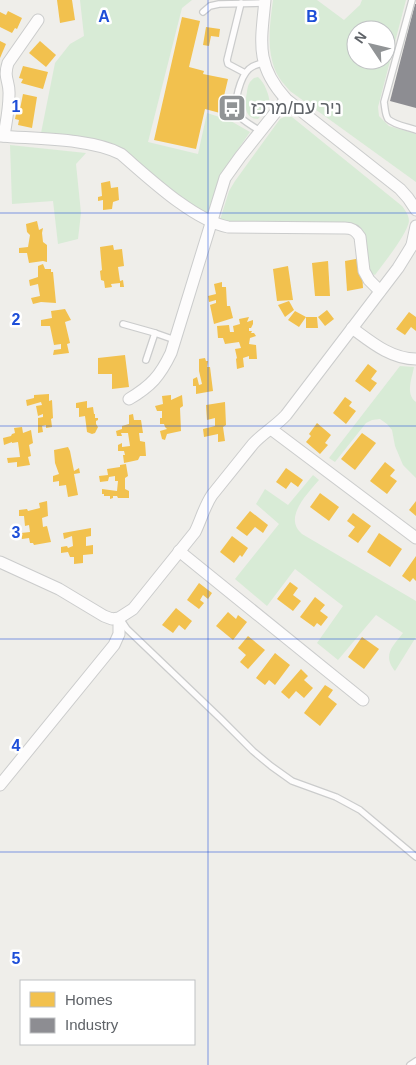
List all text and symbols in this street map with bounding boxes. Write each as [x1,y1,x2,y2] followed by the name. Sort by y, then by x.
[98,8,110,25] text: A
[306,8,318,25] text: B
[346,20,396,70] north arrow
[351,29,370,46] text: N
[217,93,247,123] bus stop icon: ניר עם/מרכז
[12,98,21,115] text: 1
[251,98,342,118] place label: ניר עם/מרכז
[12,311,21,328] text: 2
[12,524,21,541] text: 3
[12,737,21,754] text: 4
[12,950,21,967] text: 5
[20,980,195,1045] legend
[65,991,113,1008] text: Homes
[65,1016,119,1033] text: Industry

